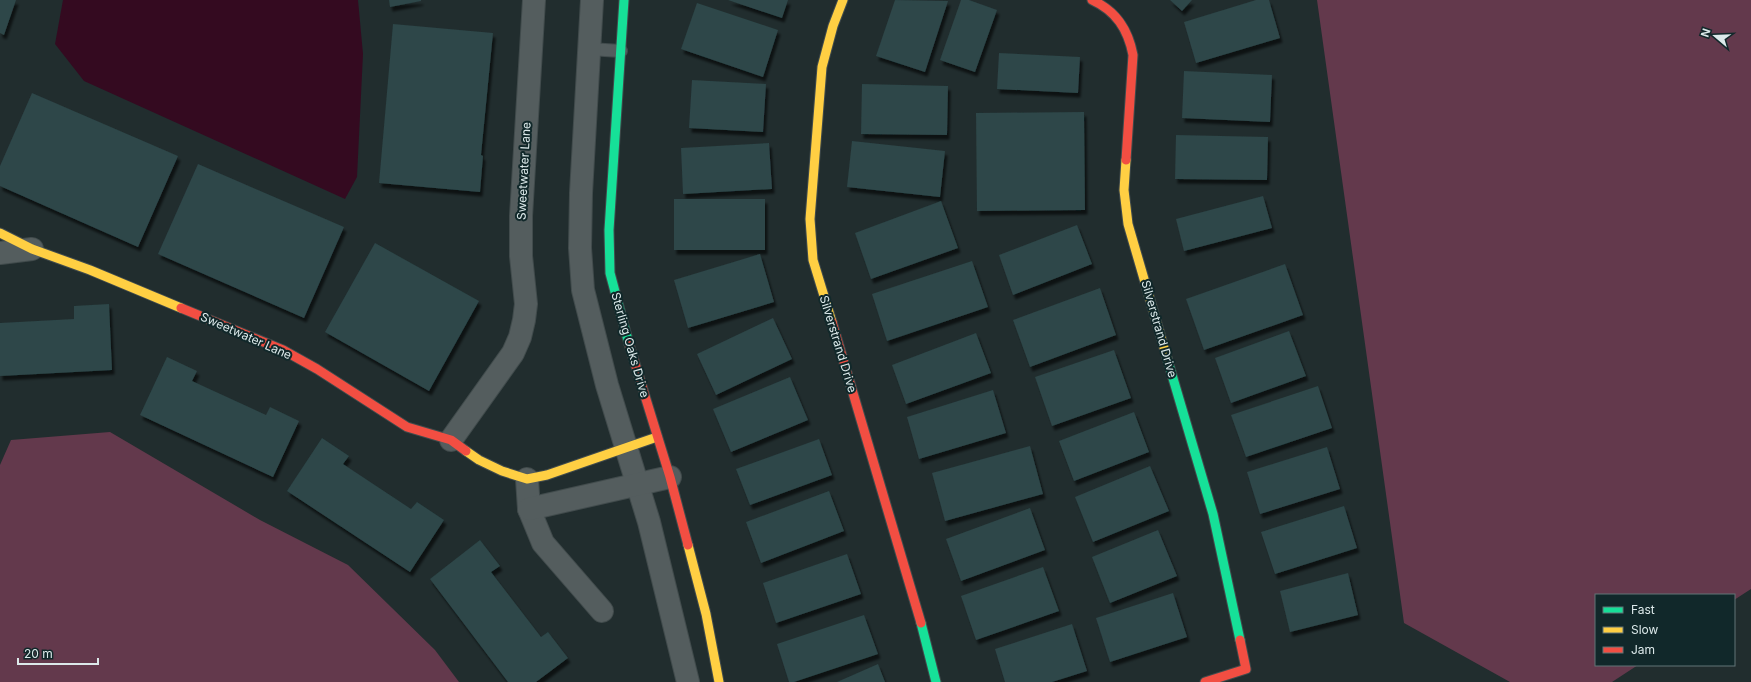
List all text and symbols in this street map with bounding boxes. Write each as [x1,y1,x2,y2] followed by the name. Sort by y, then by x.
[1695,16,1735,56] north arrow
[1698,26,1714,39] text: N
[513,122,534,220] street label: Sweetwater Lane
[1138,278,1181,379] street label: Silverstrand Drive
[608,290,653,399] street label: Sterling Oaks Drive
[817,294,860,394] street label: Silverstrand Drive
[198,309,294,362] street label: Sweetwater Lane
[1595,594,1735,666] legend
[1631,602,1655,617] text: Fast
[1631,622,1659,637] text: Slow
[18,640,98,666] scale bar
[1631,642,1655,657] text: Jam
[24,646,53,661] text: 20 m

